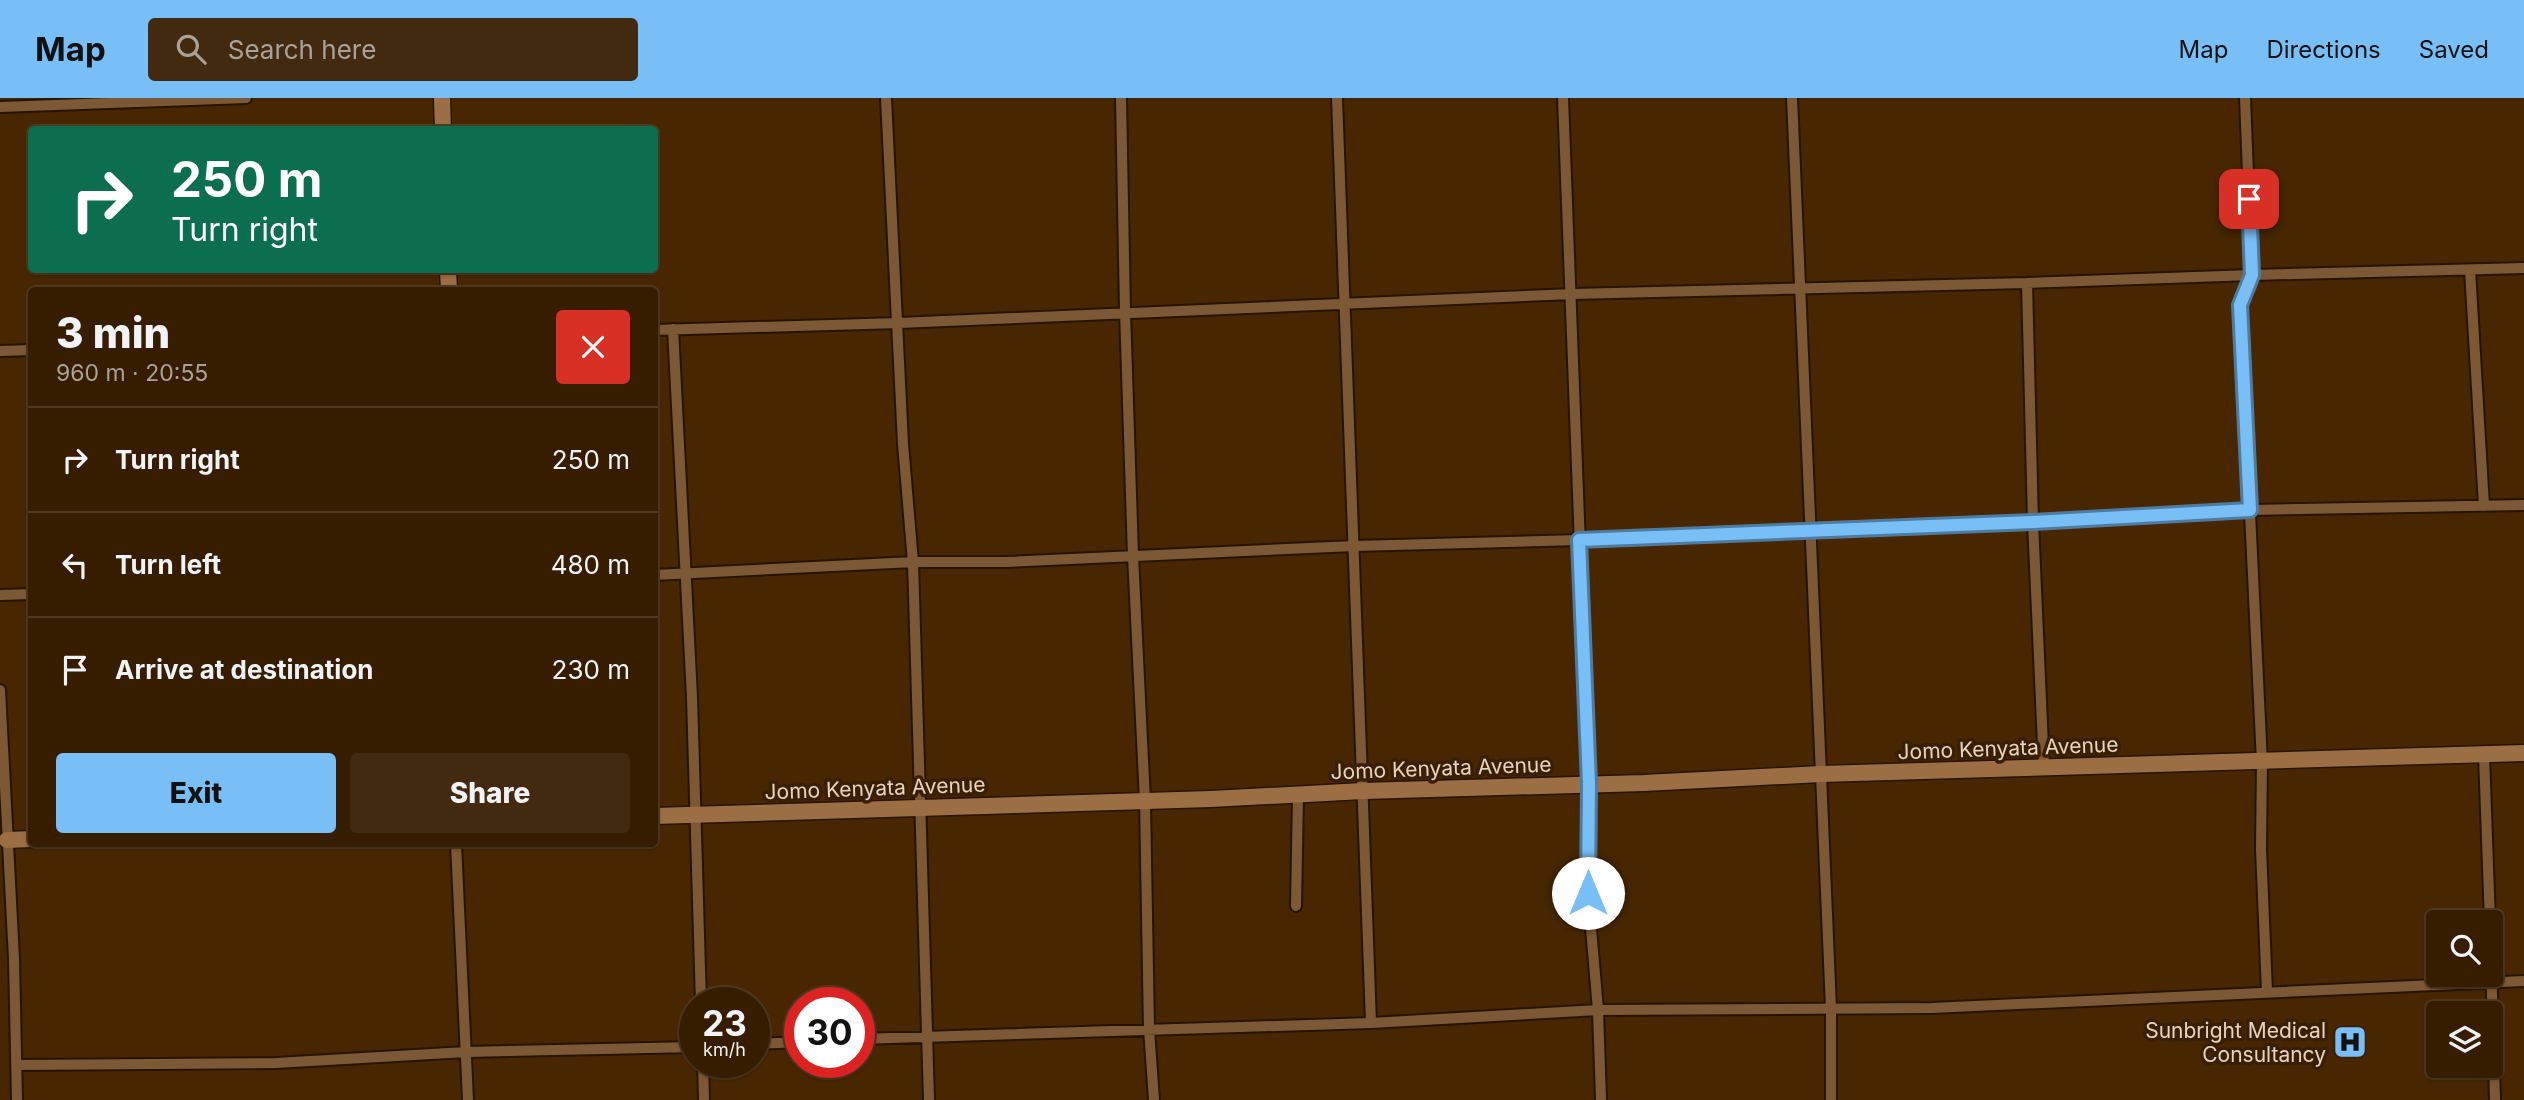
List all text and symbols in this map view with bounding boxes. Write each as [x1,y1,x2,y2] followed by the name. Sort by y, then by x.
[148,18,638,81] search box
[35,29,106,69] text: Map
[172,30,210,68] icon: search
[228,34,376,65] text: Search here
[2179,35,2228,64] text: Map
[2266,35,2381,64] text: Directions
[2419,35,2489,64] text: Saved
[171,150,323,209] text: 250 m
[56,154,147,245] icon: right
[2219,169,2279,229] pin
[2230,180,2268,218] icon: arrive
[171,210,318,249] text: Turn right
[56,307,170,358] text: 3 min
[556,310,630,384] button: close
[56,359,208,387] text: 960 m · 20:55
[56,441,94,479] icon: right
[115,444,240,475] text: Turn right
[552,444,630,475] text: 250 m
[56,546,94,584] icon: left
[115,549,221,580] text: Turn left
[551,549,630,580] text: 480 m
[56,651,94,689] icon: arrive
[115,654,374,685] text: Arrive at destination
[552,654,630,685] text: 230 m
[1897,732,2119,764] street label: Jomo Kenyata Avenue
[1330,752,1552,784] street label: Jomo Kenyata Avenue
[56,753,336,833] button: Exit
[350,753,630,833] button: Share
[764,772,986,804] street label: Jomo Kenyata Avenue
[1551,856,1625,930] position arrow
[2426,910,2503,1078] map controls
[2426,910,2503,987] button: search
[784,987,875,1078] speed limit sign: 30
[2426,1001,2503,1078] button: layers
[702,1002,747,1044] text: 23
[2145,1018,2326,1067] place label: Sunbright Medical Consultancy
[2331,1023,2369,1061] hospital icon: Sunbright Medical Consultancy
[703,1039,746,1060] text: km/h

